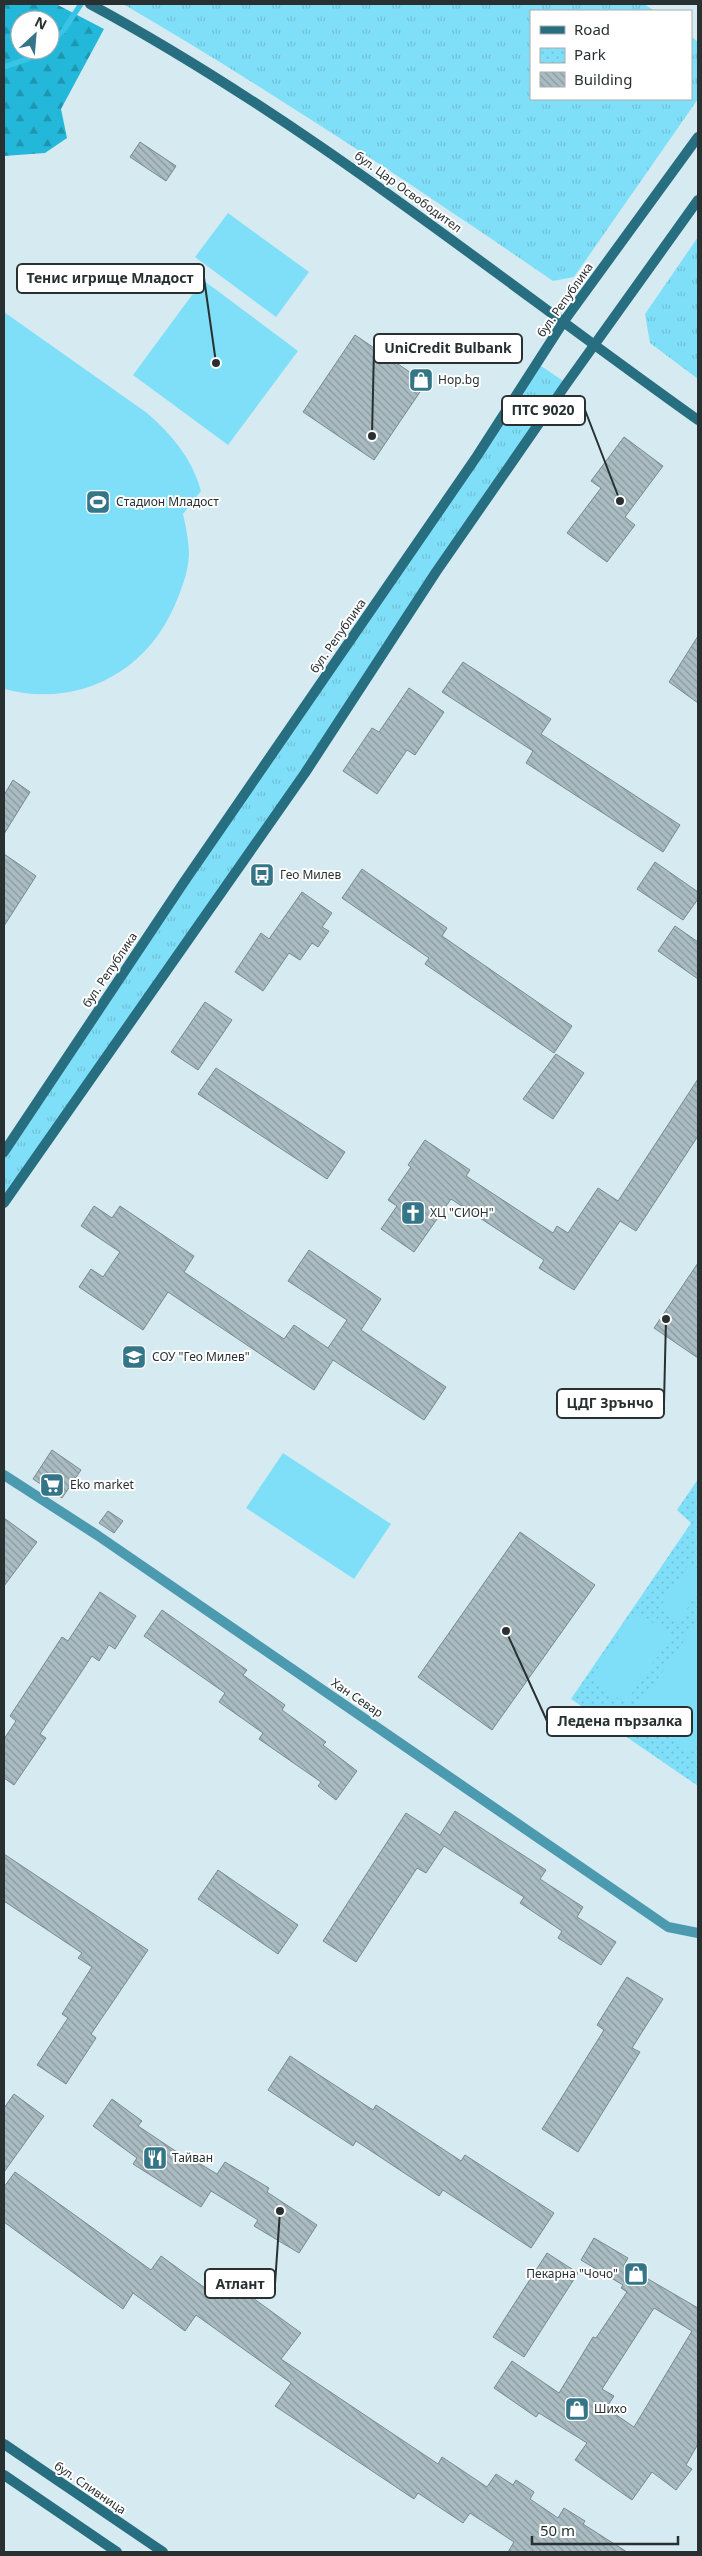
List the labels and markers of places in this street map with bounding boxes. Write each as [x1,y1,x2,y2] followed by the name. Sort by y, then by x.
[17,264,204,293] callout: Тенис игрище Младост
[374,334,522,363] callout: UniCredit Bulbank
[408,367,434,393] shop icon: Hop.bg
[438,371,480,388] place label: Hop.bg
[502,396,585,425] callout: ПТС 9020
[85,489,111,515] sports icon: Стадион Младост
[116,493,219,510] place label: Стадион Младост
[249,862,275,888] bus stop icon: Гео Милев
[280,866,341,883] place label: Гео Милев
[400,1200,426,1226] church icon: ХЦ "СИОН"
[430,1204,494,1221] place label: ХЦ "СИОН"
[121,1344,147,1370] school or university icon: СОУ "Гео Милев"
[152,1348,250,1365] place label: СОУ "Гео Милев"
[557,1389,664,1418] callout: ЦДГ Зрънчо
[39,1472,65,1498] supermarket icon: Eko market
[70,1476,135,1493] place label: Eko market
[547,1707,692,1736] callout: Ледена пързалка
[142,2145,168,2171] restaurant icon: Тайван
[172,2149,213,2166] place label: Тайван
[623,2261,649,2287] shop icon: Пекарна "Чочо"
[526,2265,618,2282] place label: Пекарна "Чочо"
[205,2269,275,2298] callout: Атлант
[564,2396,590,2422] shop icon: Шихо
[594,2400,627,2417] place label: Шихо

